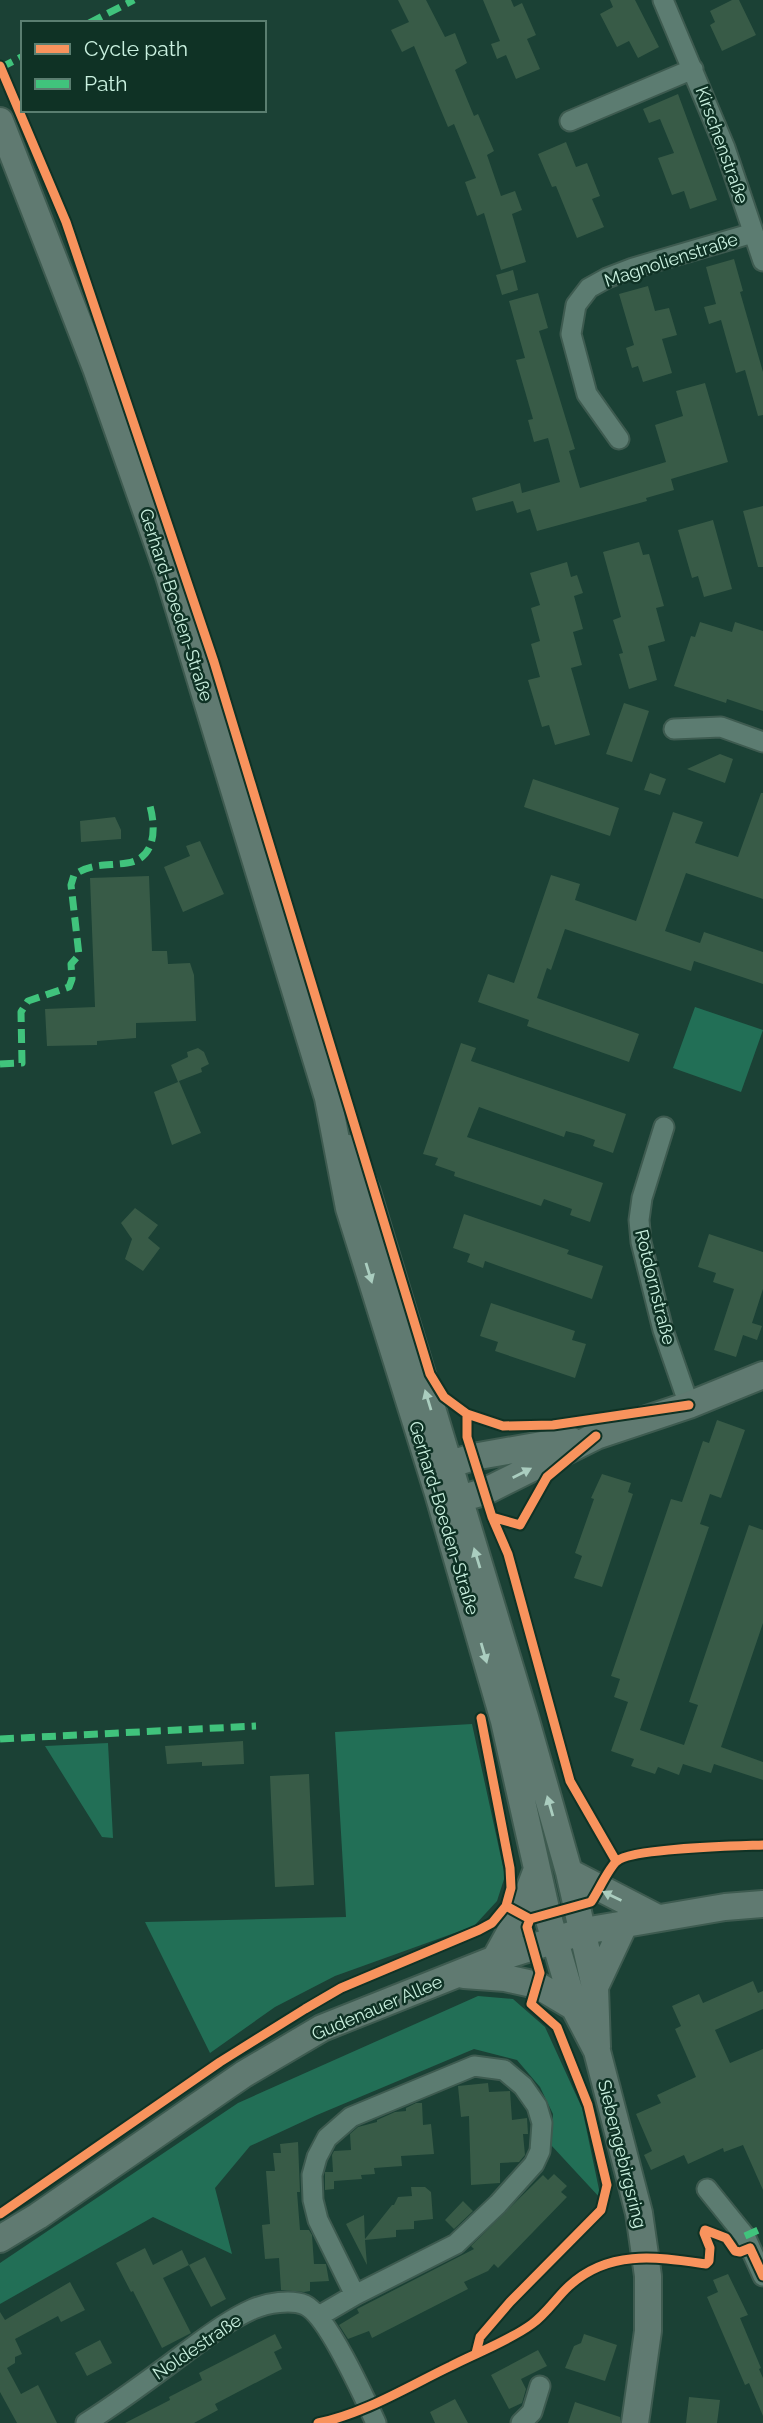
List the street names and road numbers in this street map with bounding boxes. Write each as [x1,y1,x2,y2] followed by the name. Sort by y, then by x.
[692,83,754,207] street label: Kirschenstraße
[601,228,741,291] street label: Magnolienstraße
[135,506,218,704] street label: Gerhard-Boeden-Straße
[631,1227,680,1347] street label: Rotdornstraße
[405,1418,484,1618] street label: Gerhard-Boeden-Straße
[308,1970,446,2045] street label: Gudenauer Allee
[594,2078,651,2230] street label: Siebengebirgsring
[148,2309,245,2384] street label: Noldestraße

